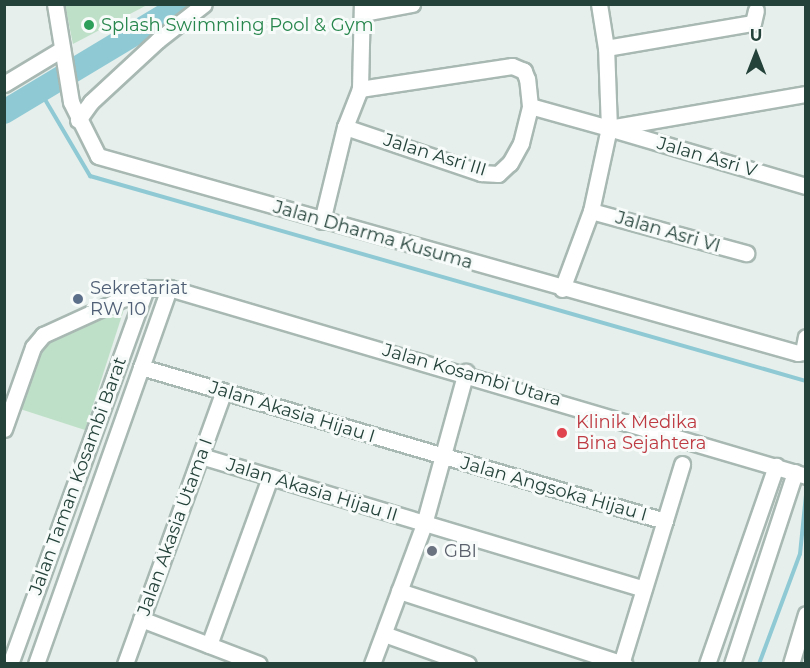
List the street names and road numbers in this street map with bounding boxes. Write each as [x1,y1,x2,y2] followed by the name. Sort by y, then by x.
[381,129,489,181] street label: Jalan Asri III
[655,132,759,182] street label: Jalan Asri V
[271,196,475,274] street label: Jalan Dharma Kusuma
[613,207,723,257] street label: Jalan Asri VI
[380,339,564,411] street label: Jalan Kosambi Utara
[25,354,131,598] street label: Jalan Taman Kosambi Barat
[206,376,378,448] street label: Jalan Akasia Hijau I
[133,436,217,618] street label: Jalan Akasia Utama I
[458,452,650,526] street label: Jalan Angsoka Hijau I
[224,454,400,526] street label: Jalan Akasia Hijau II

